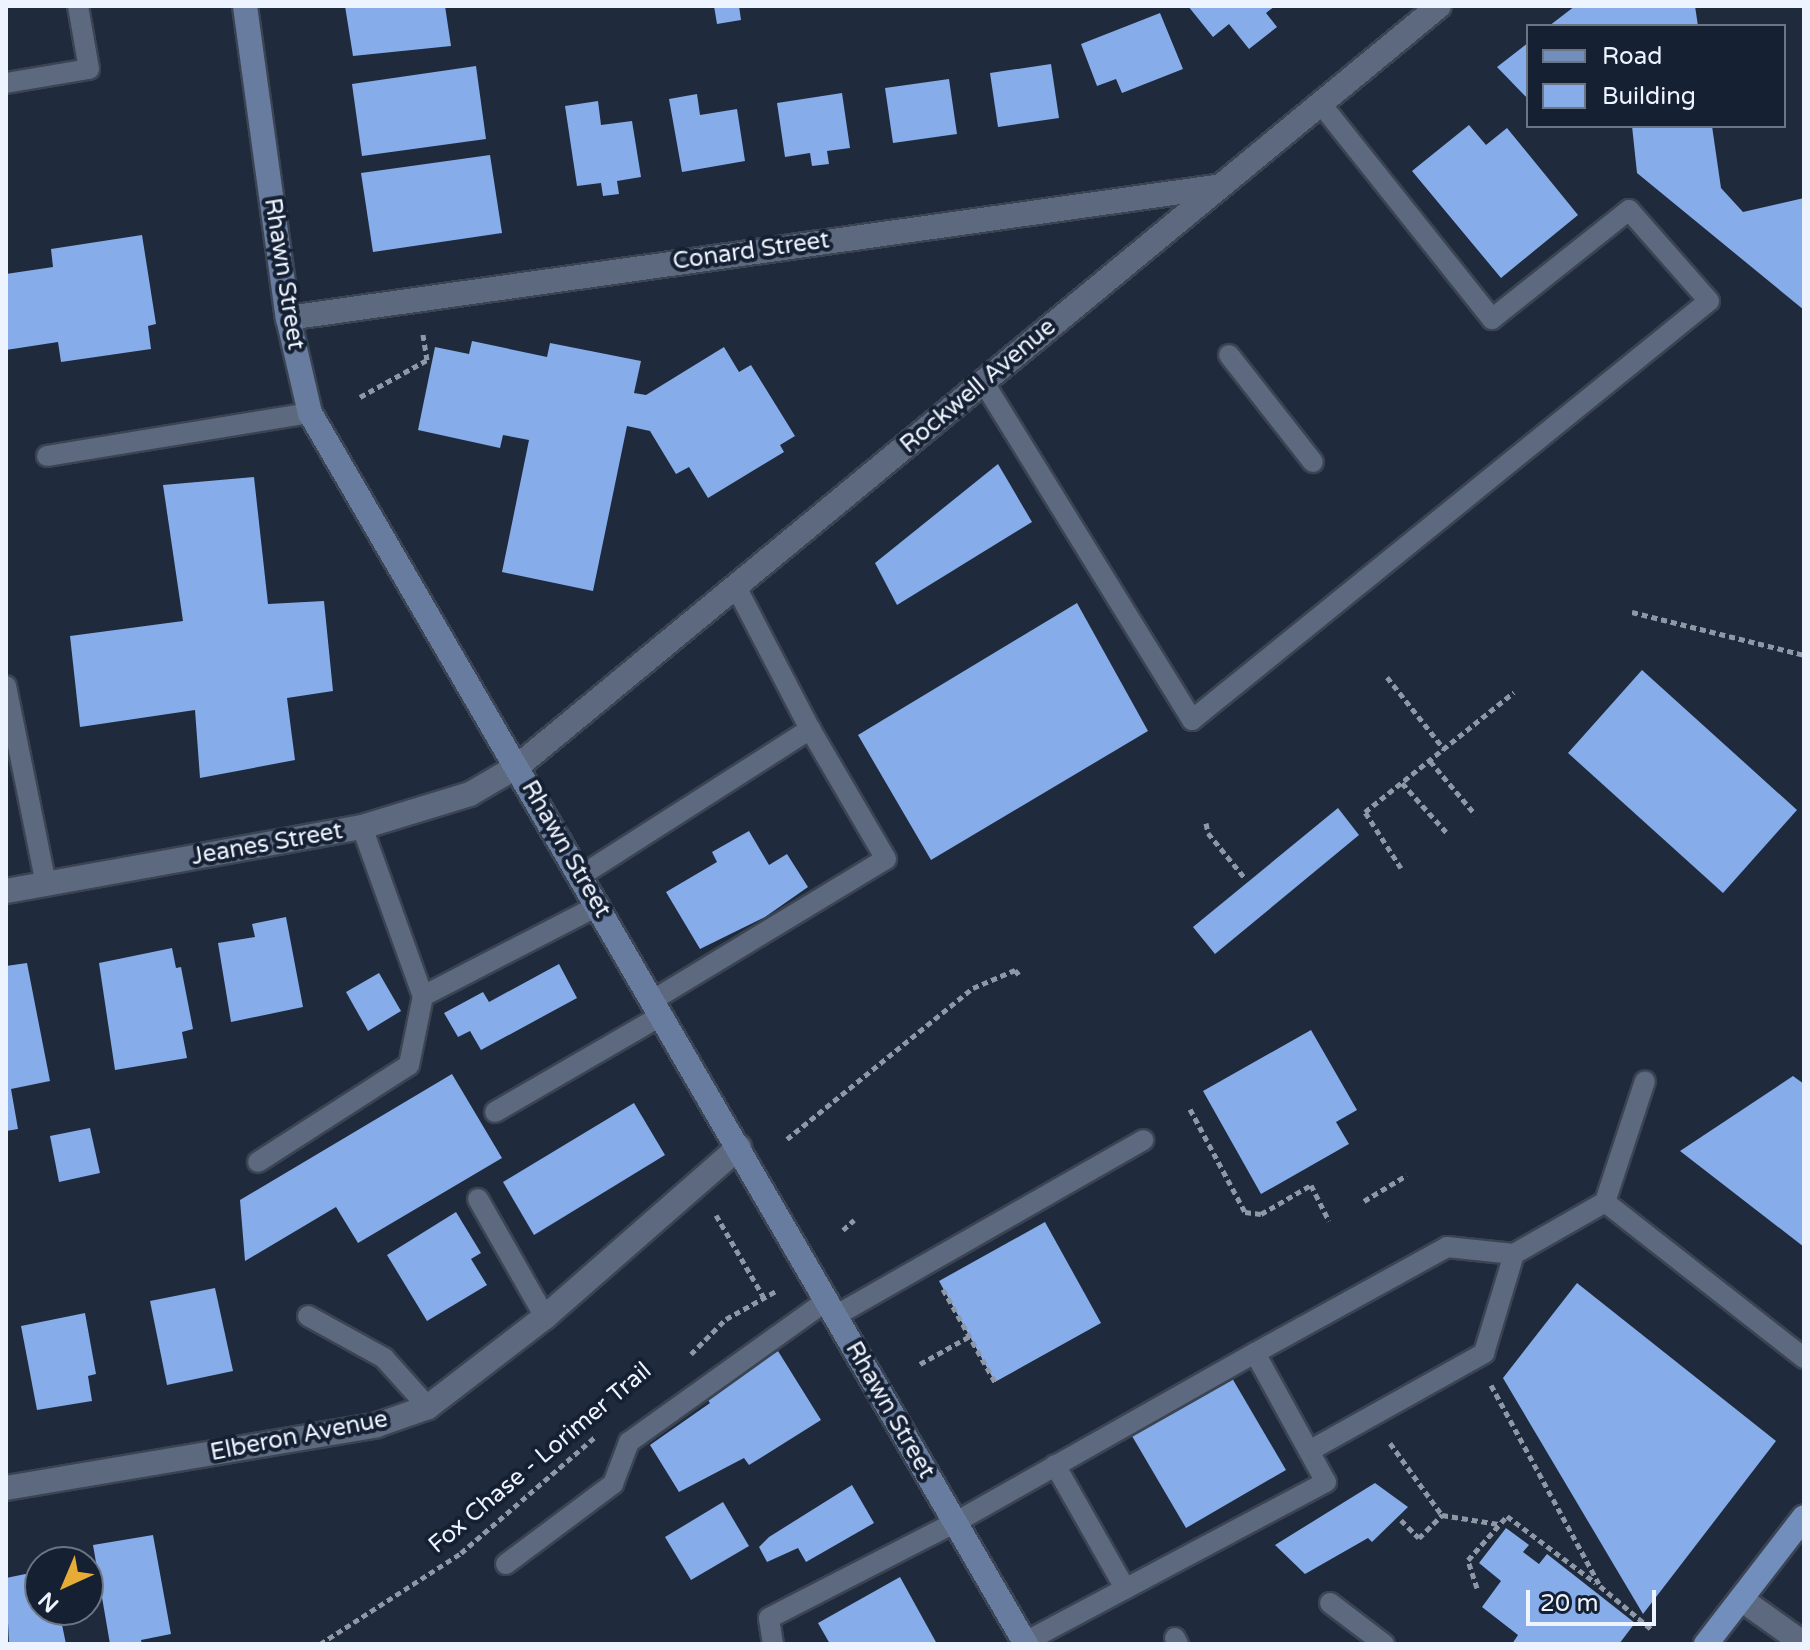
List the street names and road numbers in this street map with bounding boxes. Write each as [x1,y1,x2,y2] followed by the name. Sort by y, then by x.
[258,196,310,352] street label: Rhawn Street
[671,226,831,276] street label: Conard Street
[894,313,1062,459] street label: Rockwell Avenue
[515,775,617,923] street label: Rhawn Street
[189,817,345,871] street label: Jeanes Street
[839,1336,941,1484] street label: Rhawn Street
[423,1356,657,1560] street label: Fox Chase - Lorimer Trail
[208,1405,390,1467] street label: Elberon Avenue

